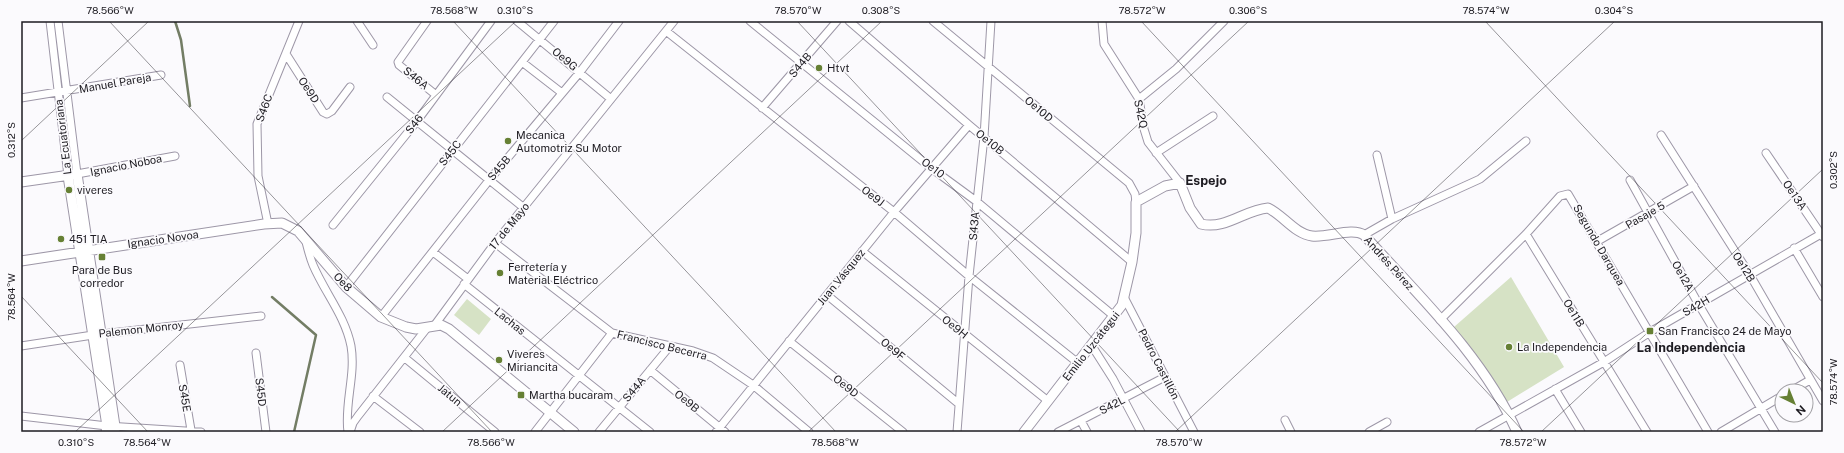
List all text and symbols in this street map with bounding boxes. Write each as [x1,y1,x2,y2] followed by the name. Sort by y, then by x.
[86,4,134,16] text: 78.566°W
[430,4,478,16] text: 78.568°W
[497,4,533,16] text: 0.310°S
[774,4,822,16] text: 78.570°W
[862,4,901,16] text: 0.308°S
[1118,4,1166,16] text: 78.572°W
[1229,4,1267,16] text: 0.306°S
[1462,4,1510,16] text: 78.574°W
[1595,4,1633,16] text: 0.304°S
[550,45,580,73] street label: Oe9G
[786,50,814,80] street label: S44B
[827,62,850,74] place label: Htvt
[814,63,824,73] marker: Htvt
[401,64,431,92] street label: S46A
[78,71,152,95] street label: Manuel Pareja
[296,75,322,106] street label: Oe9D
[253,92,275,124] street label: S46C
[1022,94,1056,124] street label: Oe10D
[52,99,74,175] street label: La Ecuatoriana
[1132,99,1150,129] street label: S42Q
[403,112,425,136] street label: S46
[5,122,17,158] text: 0.312°S
[973,127,1007,157] street label: Oe10B
[516,129,622,154] place label: Mecanica Automotriz Su Motor
[503,136,513,146] marker: Mecanica Automotriz Su Motor
[436,138,464,168] street label: S45C
[1827,151,1839,189] text: 0.302°S
[89,152,163,178] street label: Ignacio Noboa
[485,153,513,183] street label: S45B
[919,156,947,181] street label: Oe10
[1185,173,1227,188] district label: Espejo
[1781,178,1809,212] street label: Oe13A
[859,183,887,209] street label: Oe9J
[77,184,113,196] place label: viveres
[64,185,74,195] marker: viveres
[1623,199,1667,231] street label: Pasaje 5
[487,200,531,252] street label: 17 de Mayo
[1571,202,1627,288] street label: Segundo Darquea
[967,211,981,241] street label: S43A
[127,228,199,250] street label: Ignacio Novoa
[69,233,108,245] place label: 451 TIA
[56,234,66,244] marker: 451 TIA
[1362,234,1416,292] street label: Andrés Pérez
[815,247,867,307] street label: Juan Vásquez
[1730,250,1758,284] street label: Oe12B
[97,252,107,262] marker: Para de Bus corredor
[1670,259,1696,294] street label: Oe12A
[508,261,598,286] place label: Ferretería y Material Eléctrico
[72,264,133,289] place label: Para de Bus corredor
[495,268,505,278] marker: Ferretería y Material Eléctrico
[331,270,355,294] street label: Oe8
[5,273,17,321] text: 78.564°W
[1680,293,1712,319] street label: S42H
[1561,297,1587,329] street label: Oe11B
[492,305,528,337] street label: Lachas
[1060,309,1122,383] street label: Emilio Uzcátegui
[940,313,970,341] street label: Oe9H
[98,319,184,339] street label: Palemon Monroy
[1658,325,1791,337] place label: San Francisco 24 de Mayo
[1645,326,1655,336] marker: San Francisco 24 de Mayo
[1136,327,1182,401] street label: Pedro Castillón
[616,328,708,362] street label: Francisco Becerra
[879,336,907,362] street label: Oe9F
[1637,340,1745,355] district label: La Independencia
[1517,341,1607,353] place label: La Independencia
[1504,342,1514,352] marker: La Independencia
[507,348,558,373] place label: Viveres Miriancita
[494,355,504,365] marker: Viveres Miriancita
[1827,358,1839,406] text: 78.574°W
[831,372,861,400] street label: Oe9D
[620,374,648,404] street label: S44A
[253,377,269,407] street label: S45D
[436,382,464,408] street label: Jatun
[177,383,193,413] street label: S45E
[1774,383,1814,423] north arrow
[672,387,702,415] street label: Oe9B
[529,389,613,401] place label: Martha bucaram
[516,390,526,400] marker: Martha bucaram
[1097,393,1127,417] street label: S42L
[1794,403,1808,418] text: N
[58,436,94,448] text: 0.310°S
[123,436,171,448] text: 78.564°W
[467,436,515,448] text: 78.566°W
[811,436,859,448] text: 78.568°W
[1155,436,1203,448] text: 78.570°W
[1499,436,1547,448] text: 78.572°W

